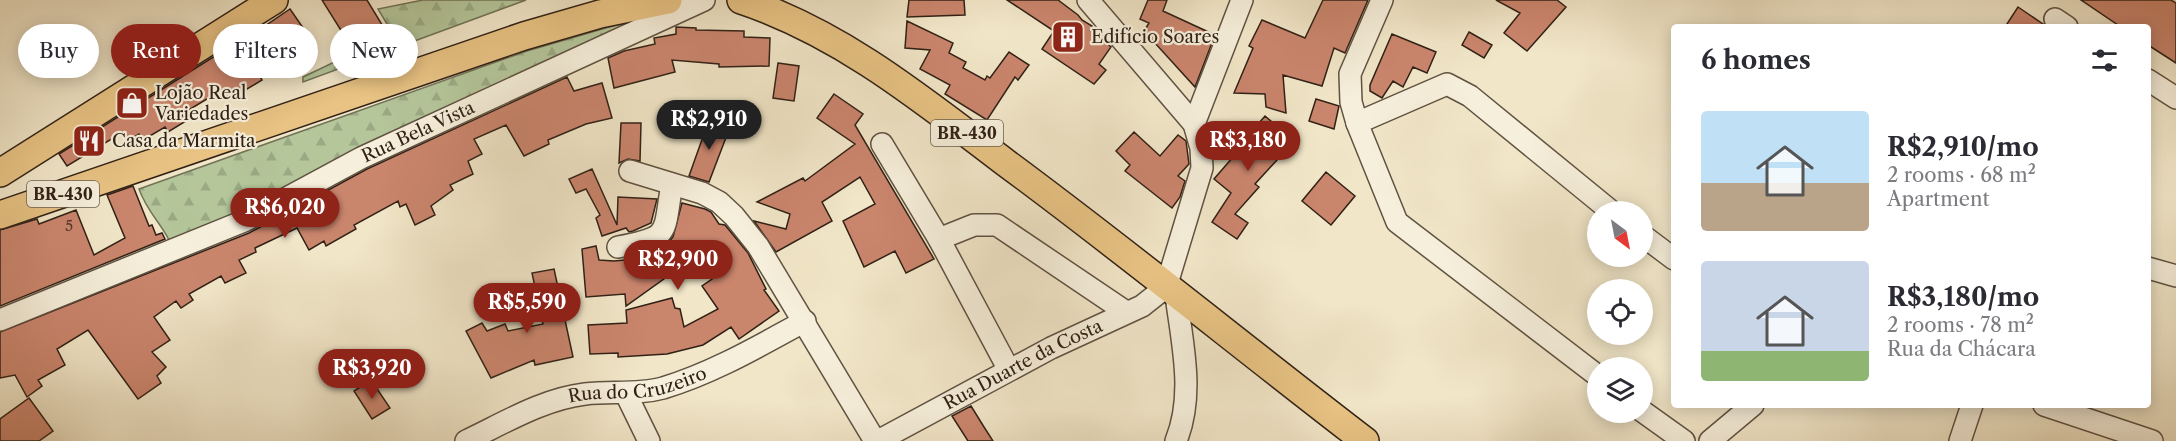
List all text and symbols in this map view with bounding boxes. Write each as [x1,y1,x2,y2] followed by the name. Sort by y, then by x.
[1050,19,1086,55] building icon: Edifício Soares
[18,24,99,78] chip: Buy
[111,24,201,78] chip: Rent
[213,24,318,78] chip: Filters
[330,24,418,78] chip: New
[1091,26,1219,48] place label: Edifício Soares
[1701,44,1811,76] text: 6 homes
[2088,44,2121,77] icon: filters
[154,82,248,125] place label: Lojão Real Variedades
[114,85,150,121] shop icon: Lojão Real Variedades
[358,96,478,167] street label: Rua Bela Vista
[654,100,764,151] pin: R$2,910
[671,107,747,131] text: R$2,910
[931,120,1003,146] road number: BR-430
[1193,121,1303,172] pin: R$3,180
[71,123,107,159] restaurant icon: Casa da Marmita
[1209,128,1287,152] text: R$3,180
[112,130,256,152] place label: Casa da Marmita
[1887,131,2039,163] text: R$2,910/mo
[1749,135,1821,207] icon: home
[1887,163,2036,187] text: 2 rooms · 68 m²
[27,181,99,207] road number: BR-430
[1887,187,1990,211] text: Apartment
[230,188,340,239] pin: R$6,020
[244,195,326,219] text: R$6,020
[1587,201,1653,267] north arrow
[1587,201,1653,423] map controls
[65,216,73,235] house number: 5
[623,240,733,291] pin: R$2,900
[638,247,718,271] text: R$2,900
[1587,279,1653,345] button: locate
[1887,281,2039,313] text: R$3,180/mo
[472,283,582,334] pin: R$5,590
[1749,285,1821,357] icon: home
[488,290,566,314] text: R$5,590
[1887,313,2034,337] text: 2 rooms · 78 m²
[940,315,1107,415] street label: Rua Duarte da Costa
[1887,337,2036,361] text: Rua da Chácara
[317,349,427,400] pin: R$3,920
[332,356,412,380] text: R$3,920
[1587,357,1653,423] button: layers
[566,362,710,408] street label: Rua do Cruzeiro

